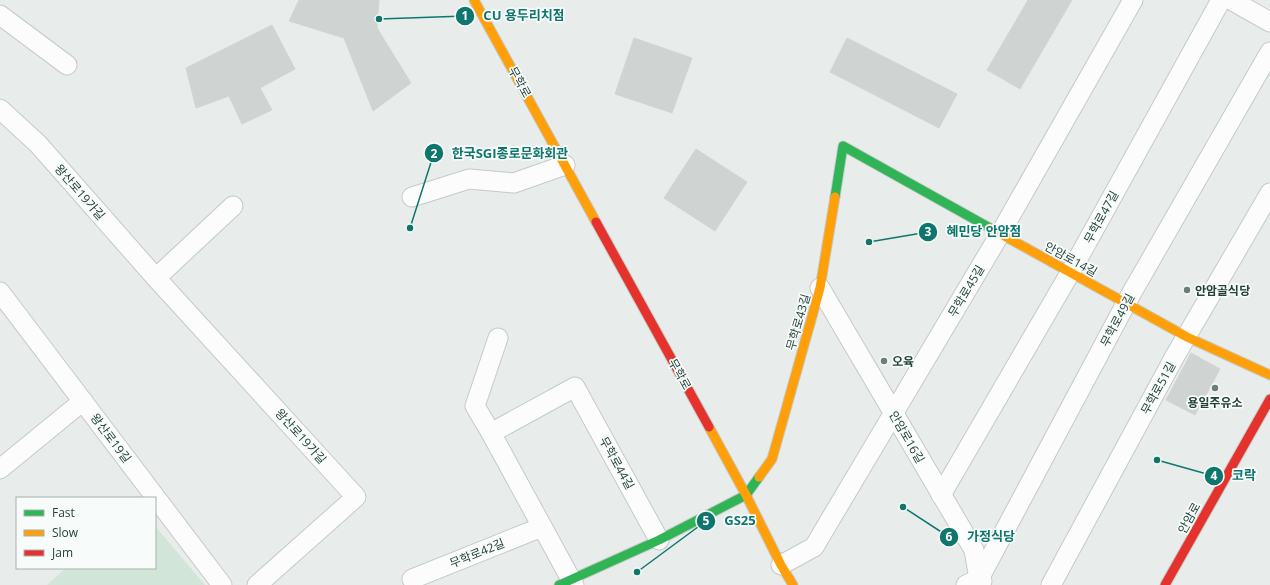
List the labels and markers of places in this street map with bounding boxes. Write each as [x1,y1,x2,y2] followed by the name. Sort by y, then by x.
[455,3,573,28] callout: CU 용두리치점
[424,141,577,166] callout: 한국SGI종로문화회관
[918,219,1029,244] callout: 혜민당 안암점
[1195,282,1250,299] place label: 안암골식당
[1182,285,1192,295] marker: 안암골식당
[892,353,914,370] place label: 오육
[879,356,889,366] marker: 오육
[1210,383,1220,393] marker: 용일주유소
[1187,394,1243,411] place label: 용일주유소
[1204,463,1264,488] callout: 코락
[696,508,764,533] callout: GS25
[939,524,1023,549] callout: 가정식당

